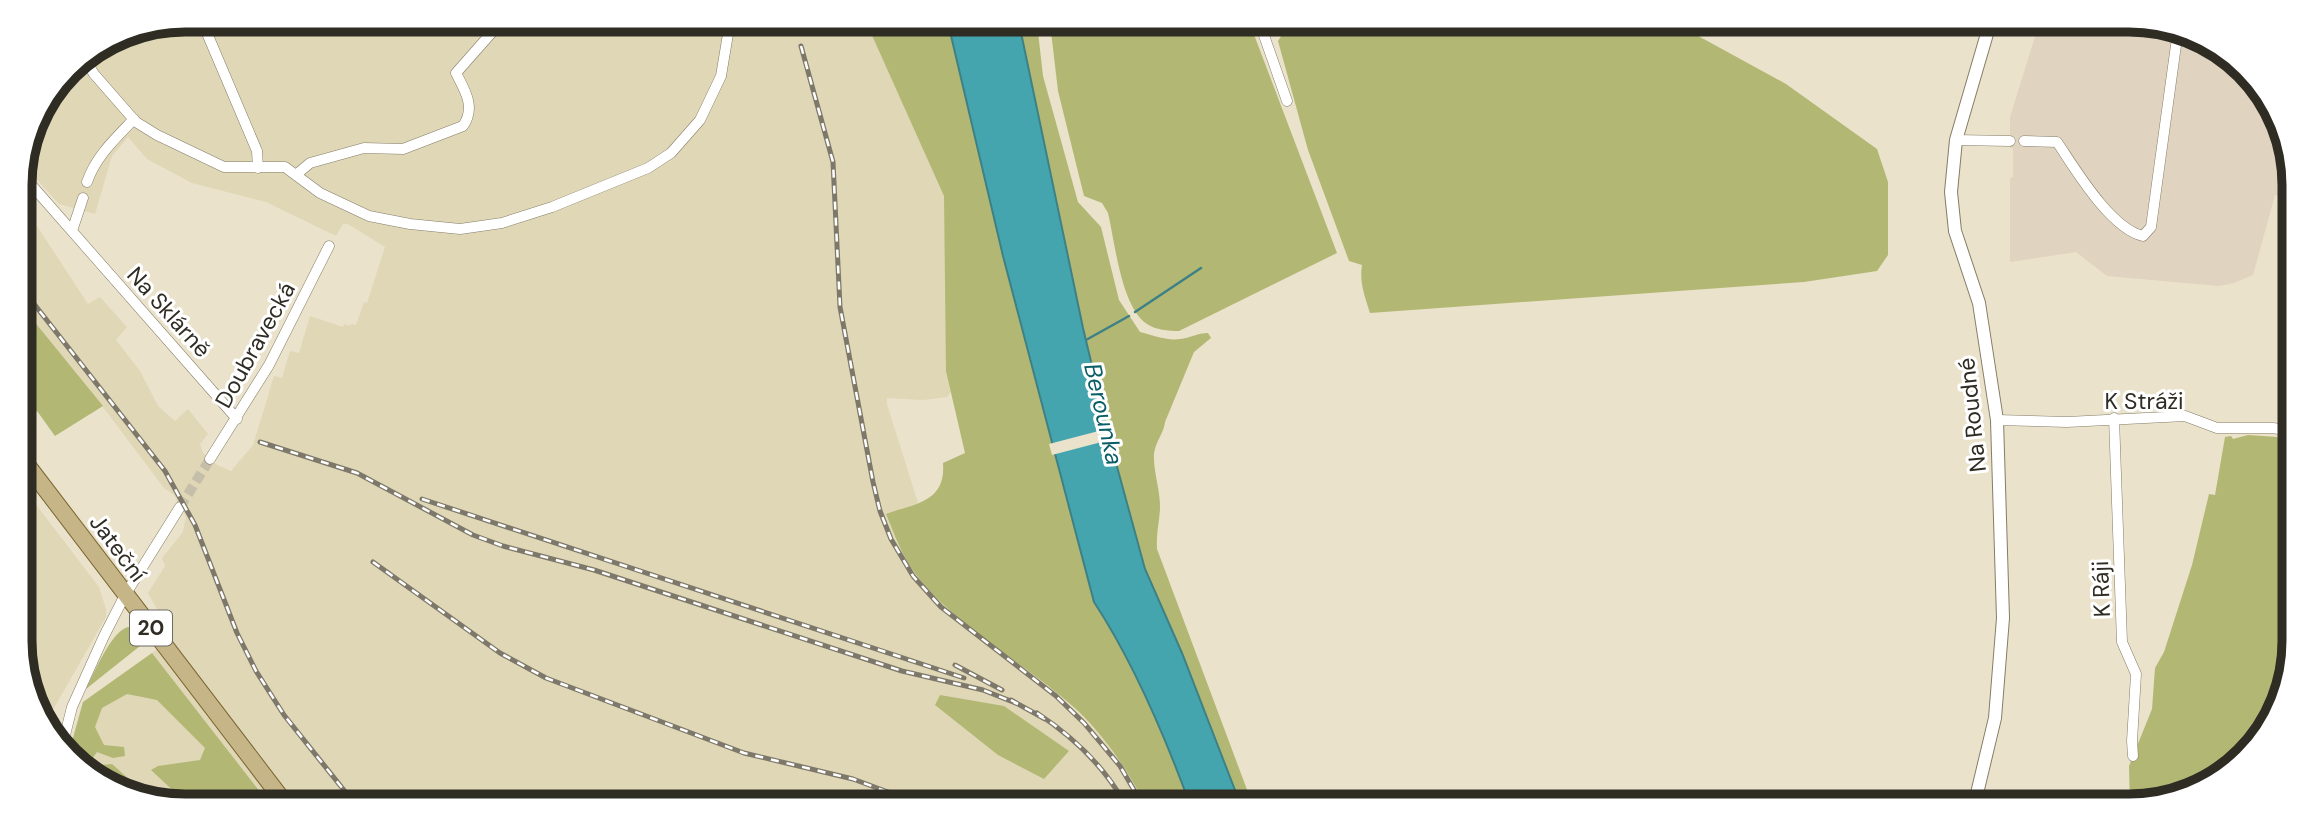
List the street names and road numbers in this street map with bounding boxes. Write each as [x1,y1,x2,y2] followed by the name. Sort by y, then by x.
[120,260,218,364] street label: Na Sklárně
[208,277,302,413] street label: Doubravecká
[1951,356,1993,474] street label: Na Roudné
[2105,386,2183,416] street label: K Stráži
[83,508,154,588] street label: Jateční
[2085,560,2117,618] street label: K Ráji
[130,610,172,646] road number: 20

